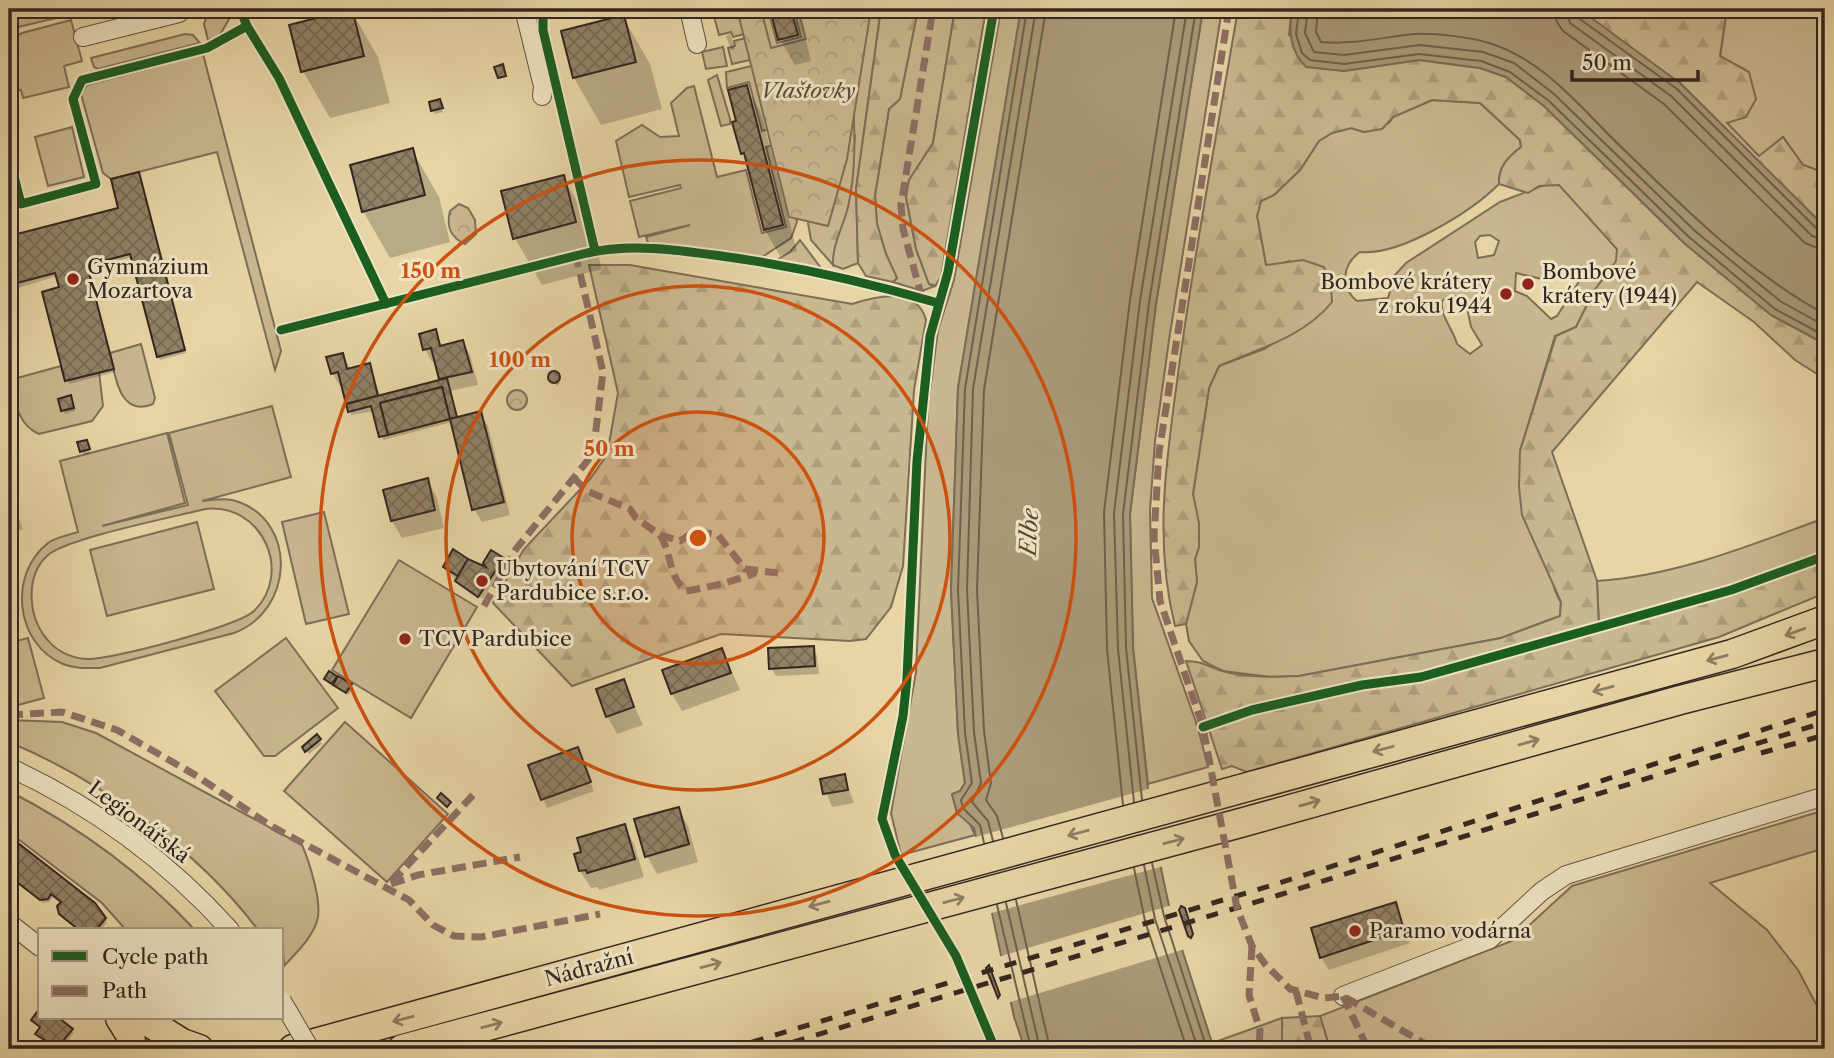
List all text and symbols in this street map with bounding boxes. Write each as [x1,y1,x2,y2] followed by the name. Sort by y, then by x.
[1572,38,1698,82] scale bar
[1582,50,1632,75] text: 50 m
[760,78,856,103] park label: Vlaštovky
[87,254,209,303] place label: Gymnázium Mozartova
[401,258,461,283] text: 150 m
[1542,259,1677,308] place label: Bombové krátery (1944)
[1320,269,1492,318] place label: Bombové krátery z roku 1944
[65,271,81,287] marker: Gymnázium Mozartova
[1520,276,1536,292] marker: Bombové krátery (1944)
[1498,286,1514,302] marker: Bombové krátery z roku 1944
[489,347,551,372] text: 100 m
[583,436,635,461] text: 50 m
[1014,507,1044,558] water label: Elbe
[686,526,710,550] centre of rings
[496,556,650,605] place label: Ubytování TCV Pardubice s.r.o.
[474,573,490,589] marker: Ubytování TCV Pardubice s.r.o.
[419,626,572,651] place label: TCV Pardubice
[1784,627,1806,639] one-way arrow
[397,631,413,647] marker: TCV Pardubice
[1706,652,1728,665] one-way arrow
[1592,684,1614,697] one-way arrow
[1517,735,1540,748] one-way arrow
[1372,744,1394,757] one-way arrow
[84,775,196,869] street label: Legionářská
[1299,796,1321,809] one-way arrow
[1067,827,1090,840] one-way arrow
[1162,834,1185,847] one-way arrow
[942,893,965,906] one-way arrow
[808,899,830,912] one-way arrow
[1369,918,1532,943] place label: Paramo vodárna
[1347,923,1363,939] marker: Paramo vodárna
[38,928,284,1020] legend
[102,944,209,969] text: Cycle path
[542,944,636,991] street label: Nádražní
[700,958,722,971] one-way arrow
[102,978,147,1003] text: Path
[392,1013,415,1026] one-way arrow
[480,1018,503,1031] one-way arrow

